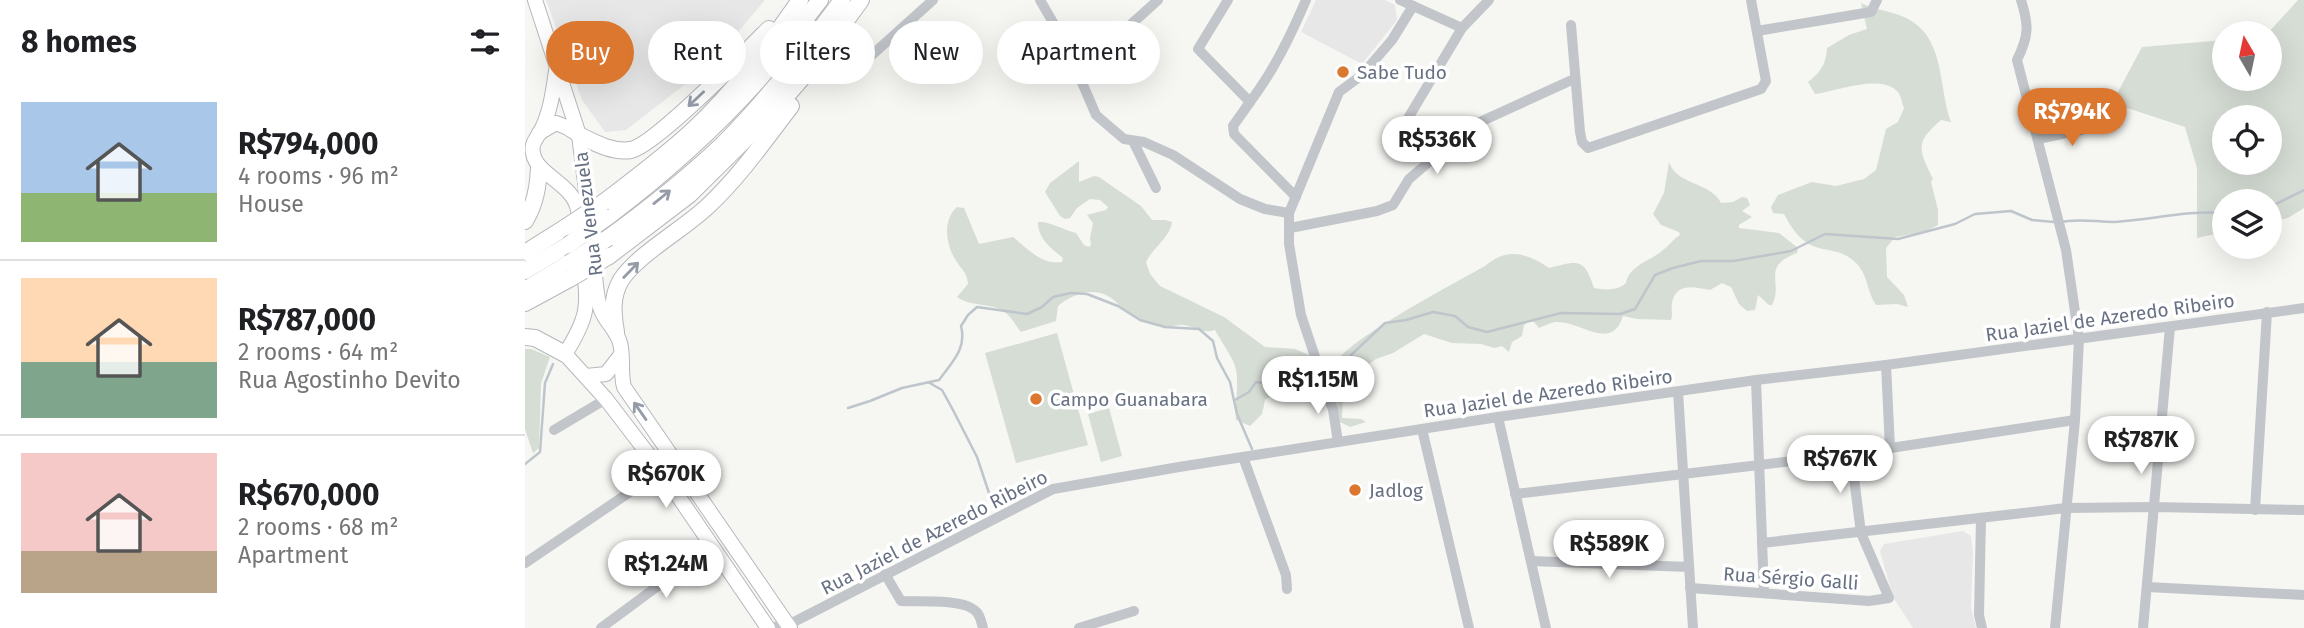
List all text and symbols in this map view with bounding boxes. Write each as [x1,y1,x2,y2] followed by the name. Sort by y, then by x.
[546,21,634,84] chip: Buy
[648,21,746,84] chip: Rent
[760,21,875,84] chip: Filters
[889,21,983,84] chip: New
[997,21,1160,84] chip: Apartment
[2212,21,2282,91] north arrow
[2212,21,2282,259] map controls
[466,23,504,61] icon: filters
[21,24,137,60] text: 8 homes
[1357,61,1447,84] place label: Sabe Tudo
[1335,64,1351,80] marker: Sabe Tudo
[2015,88,2129,148] pin: R$794K
[688,90,705,107] one-way arrow
[2034,97,2110,125] text: R$794K
[2212,105,2282,175] button: locate
[1380,116,1494,176] pin: R$536K
[1398,125,1476,153] text: R$536K
[238,126,379,162] text: R$794,000
[77,130,161,214] icon: home
[569,150,608,277] street label: Rua Venezuela
[238,162,399,190] text: 4 rooms · 96 m²
[2212,189,2282,259] button: layers
[238,190,304,218] text: House
[653,190,671,205] one-way arrow
[622,262,639,279] one-way arrow
[1984,289,2236,346] street label: Rua Jaziel de Azeredo Ribeiro
[238,302,376,338] text: R$787,000
[77,306,161,390] icon: home
[238,338,398,366] text: 2 rooms · 64 m²
[1253,356,1383,416] pin: R$1.15M
[1278,365,1358,393] text: R$1.15M
[1422,365,1674,422] street label: Rua Jaziel de Azeredo Ribeiro
[238,366,461,394] text: Rua Agostinho Devito
[1050,388,1208,411] place label: Campo Guanabara
[1028,391,1044,407] marker: Campo Guanabara
[633,401,647,421] one-way arrow
[2084,416,2198,476] pin: R$787K
[2104,425,2178,453] text: R$787K
[1783,435,1897,495] pin: R$767K
[1803,444,1877,472] text: R$767K
[609,450,723,510] pin: R$670K
[627,459,705,487] text: R$670K
[817,465,1051,600] street label: Rua Jaziel de Azeredo Ribeiro
[238,477,380,513] text: R$670,000
[1369,479,1423,502] place label: Jadlog
[77,481,161,565] icon: home
[1347,482,1363,498] marker: Jadlog
[238,513,399,541] text: 2 rooms · 68 m²
[1552,520,1666,580] pin: R$589K
[1569,529,1649,557] text: R$589K
[601,540,731,600] pin: R$1.24M
[238,541,348,569] text: Apartment
[624,549,708,577] text: R$1.24M
[1722,562,1859,595] street label: Rua Sérgio Galli

